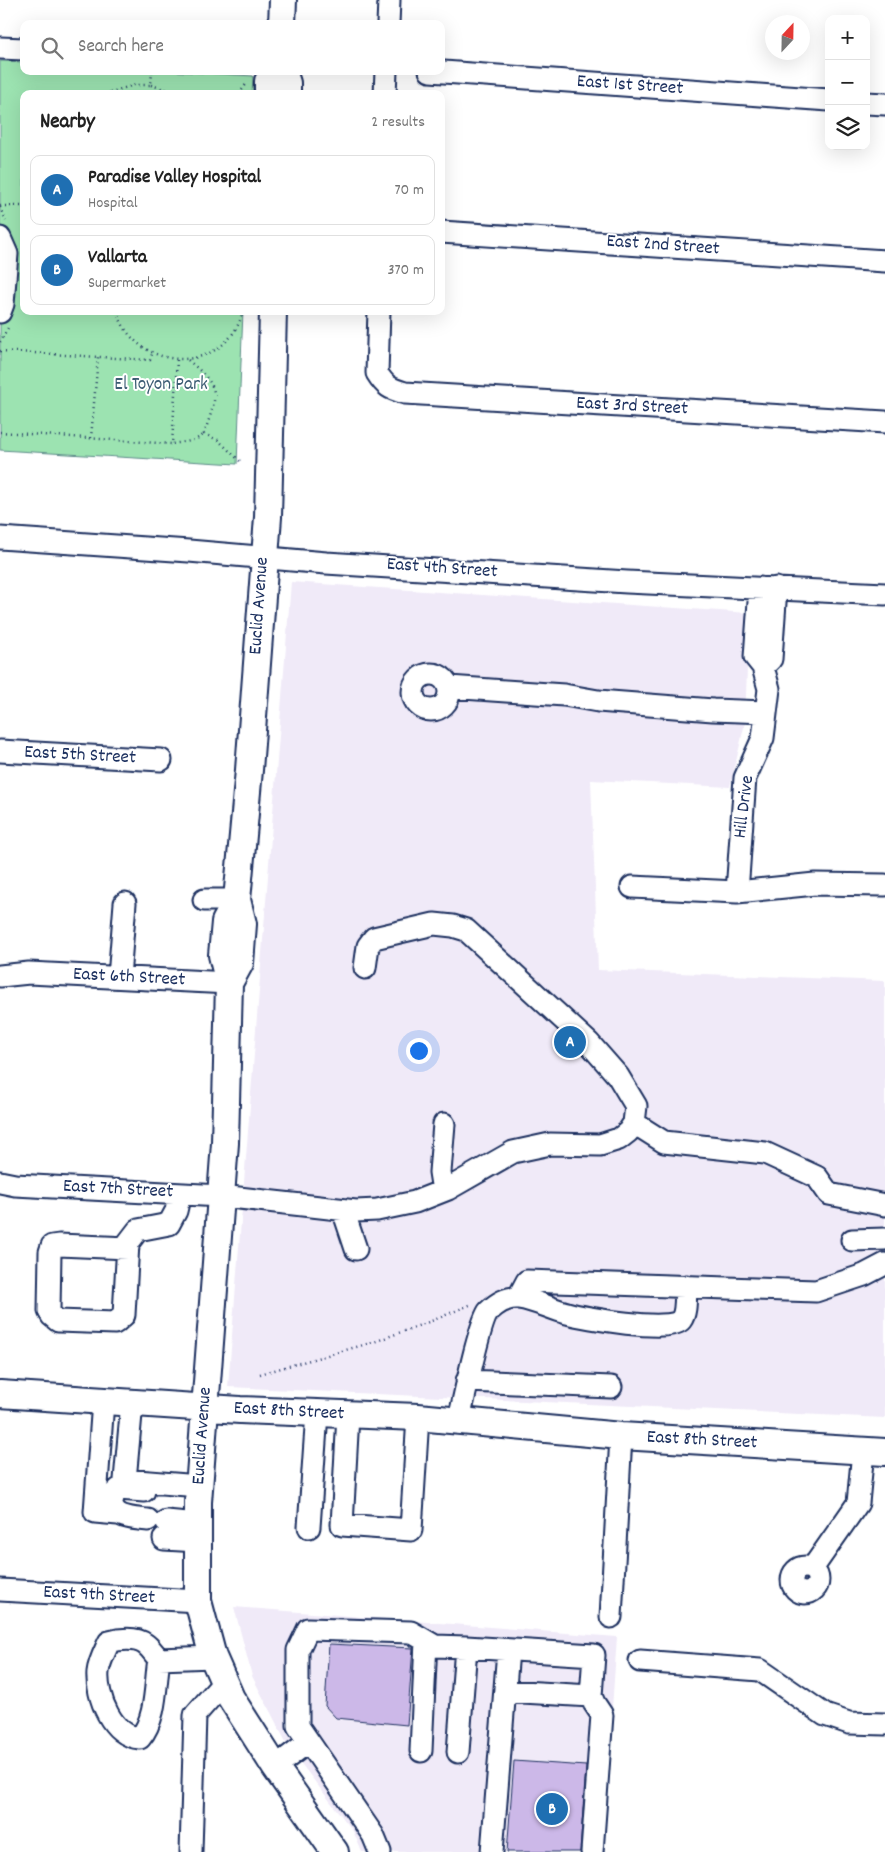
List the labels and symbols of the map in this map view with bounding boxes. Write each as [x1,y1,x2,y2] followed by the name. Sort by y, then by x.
[765,15,810,60] north arrow
[576,69,684,103] street label: East 1st Street
[605,229,721,263] street label: East 2nd Street
[114,372,208,399] park label: El Toyon Park
[575,391,689,423] street label: East 3rd Street
[386,552,498,586] street label: East 4th Street
[243,556,277,656] street label: Euclid Avenue
[23,740,137,772] street label: East 5th Street
[728,774,762,840] street label: Hill Drive
[72,962,186,994] street label: East 6th Street
[554,1023,586,1061] pin: A
[406,1038,432,1064] your location
[62,1174,174,1206] street label: East 7th Street
[186,1386,220,1486] street label: Euclid Avenue
[233,1396,345,1428] street label: East 8th Street
[646,1425,758,1457] street label: East 8th Street
[42,1580,156,1612] street label: East 9th Street
[536,1790,568,1828] pin: B

